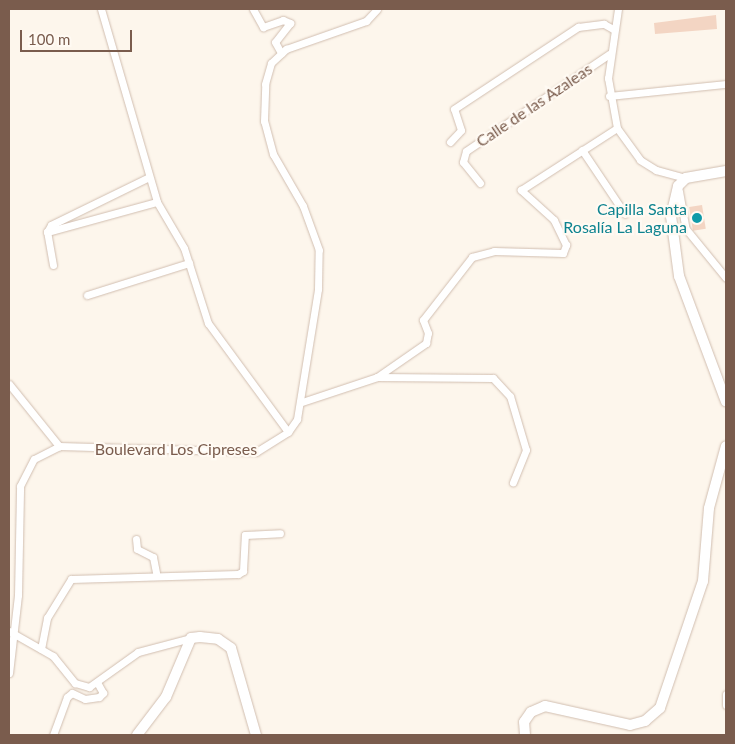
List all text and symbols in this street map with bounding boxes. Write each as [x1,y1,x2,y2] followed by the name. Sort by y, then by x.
[22,20,135,52] scale bar
[28,30,70,48] text: 100 m
[472,59,596,151] street label: Calle de las Azaleas
[563,199,687,237] place label: Capilla Santa Rosalía La Laguna
[691,212,703,224] marker: Capilla Santa Rosalía La Laguna
[95,439,257,459] street label: Boulevard Los Cipreses

